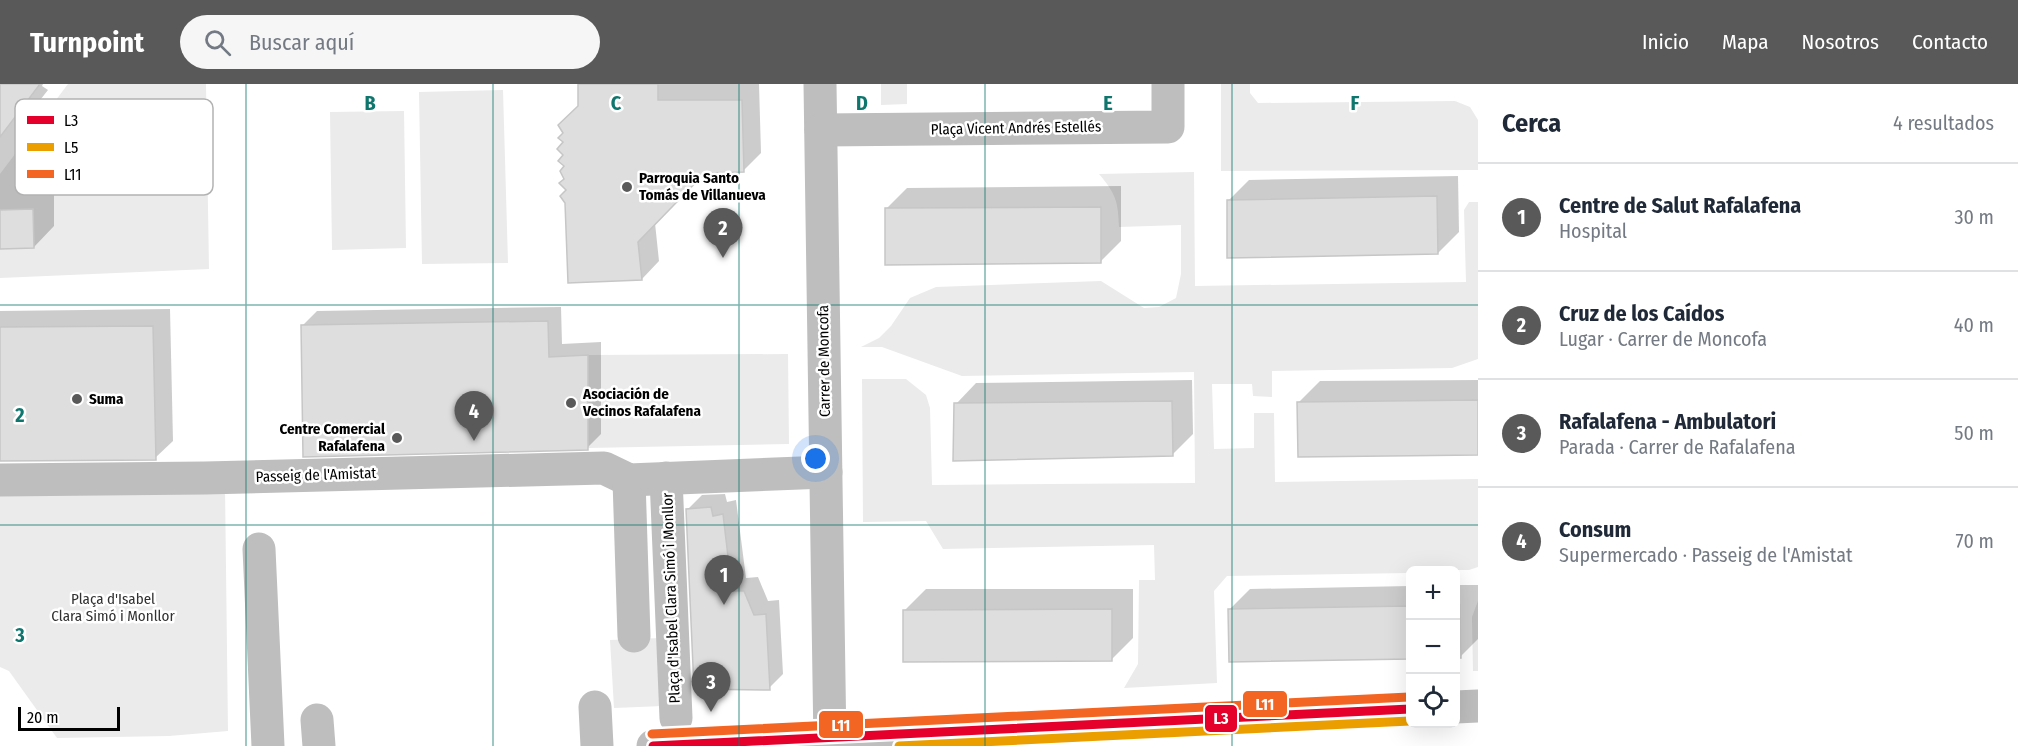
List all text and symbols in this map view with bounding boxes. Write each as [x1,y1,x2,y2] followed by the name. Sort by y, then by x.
[180,15,600,69] search box
[30,26,144,59] text: Turnpoint
[201,26,234,59] icon: search
[249,29,354,56] text: Buscar aquí
[1642,29,1689,55] text: Inicio
[1722,29,1769,55] text: Mapa
[1802,29,1879,55] text: Nosotros
[1912,29,1988,55] text: Contacto
[364,91,376,115] text: B
[611,91,622,115] text: C
[856,91,868,115] text: D
[1103,91,1113,115] text: E
[1351,91,1360,115] text: F
[15,99,213,195] legend
[1502,108,1561,139] text: Cerca
[64,111,78,130] text: L3
[1893,111,1994,135] text: 4 resultados
[931,118,1101,138] street label: Plaça Vicent Andrés Estellés
[64,138,78,157] text: L5
[64,165,81,184] text: L11
[639,169,766,204] place label: Parroquia Santo Tomás de Villanueva
[620,180,634,194] marker: Parroquia Santo Tomás de Villanueva
[1559,192,1801,219] text: Centre de Salut Rafalafena
[1517,205,1526,229] text: 1
[1954,205,1994,229] text: 30 m
[704,208,742,258] pin: 2
[1559,219,1627,243] text: Hospital
[1559,300,1724,327] text: Cruz de los Caídos
[814,305,834,417] street label: Carrer de Moncofa
[1517,313,1526,337] text: 2
[1954,313,1994,337] text: 40 m
[1559,327,1767,351] text: Lugar · Carrer de Moncofa
[582,385,701,420] place label: Asociación de Vecinos Rafalafena
[89,390,124,408] place label: Suma
[70,392,84,406] marker: Suma
[454,392,494,441] pin: 4
[564,396,578,410] marker: Asociación de Vecinos Rafalafena
[14,403,25,427] text: 2
[1559,408,1776,435] text: Rafalafena - Ambulatori
[279,420,386,455] place label: Centre Comercial Rafalafena
[1517,421,1526,445] text: 3
[1954,421,1994,445] text: 50 m
[390,431,404,445] marker: Centre Comercial Rafalafena
[1559,435,1795,459] text: Parada · Carrer de Rafalafena
[801,444,830,473] your location
[255,464,377,486] street label: Passeig de l'Amistat
[658,492,684,704] street label: Plaça d'Isabel Clara Simó i Monllor
[1559,516,1631,543] text: Consum
[1516,529,1527,553] text: 4
[1956,529,1994,553] text: 70 m
[1559,543,1853,567] text: Supermercado · Passeig de l'Amistat
[704,556,744,605] pin: 1
[1406,566,1460,728] map controls
[1406,566,1460,620] button: +
[51,590,175,625] park label: Plaça d'Isabel Clara Simó i Monllor
[1406,620,1460,674] button: −
[14,623,25,647] text: 3
[692,662,730,712] pin: 3
[1406,674,1460,728] button: locate
[1242,690,1288,718] line badge: L11
[1256,695,1274,714] text: L11
[18,704,120,732] scale bar
[1204,704,1238,733] line badge: L3
[27,708,58,727] text: 20 m
[1213,709,1229,728] text: L3
[818,710,864,739] line badge: L11
[832,716,850,735] text: L11

